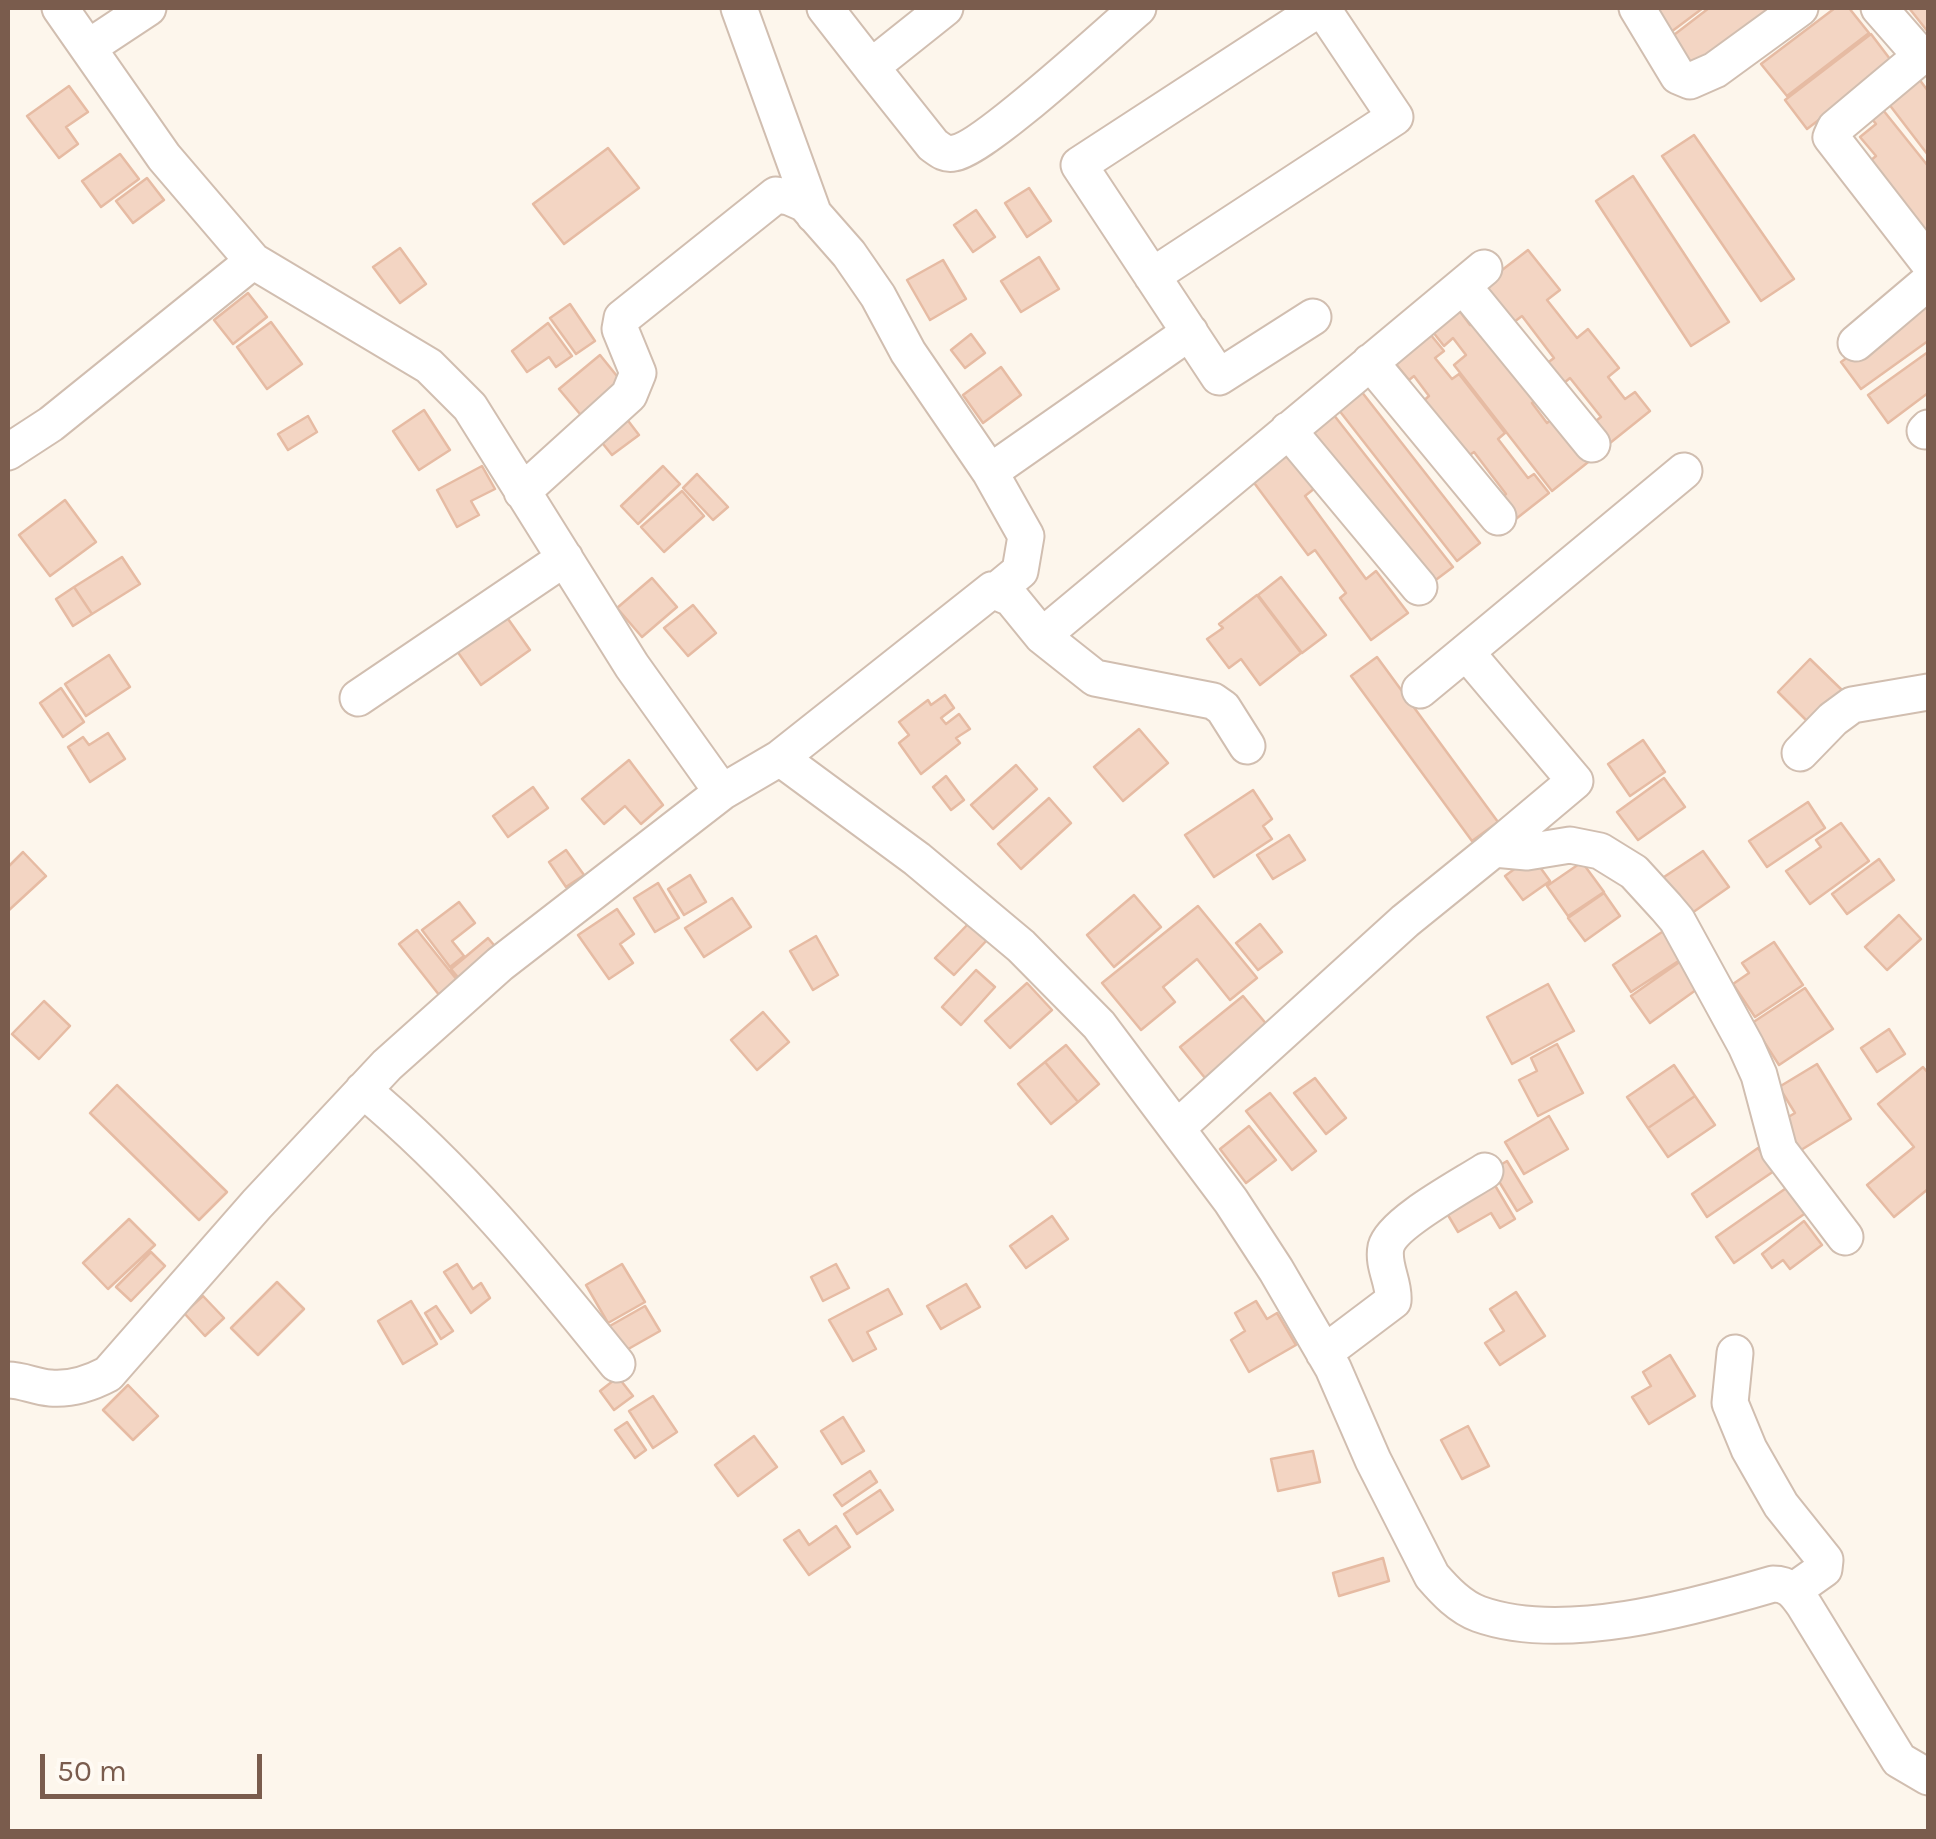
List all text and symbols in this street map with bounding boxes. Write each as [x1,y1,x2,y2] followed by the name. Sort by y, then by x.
[45,1734,268,1796] scale bar
[57,1753,127,1789] text: 50 m

